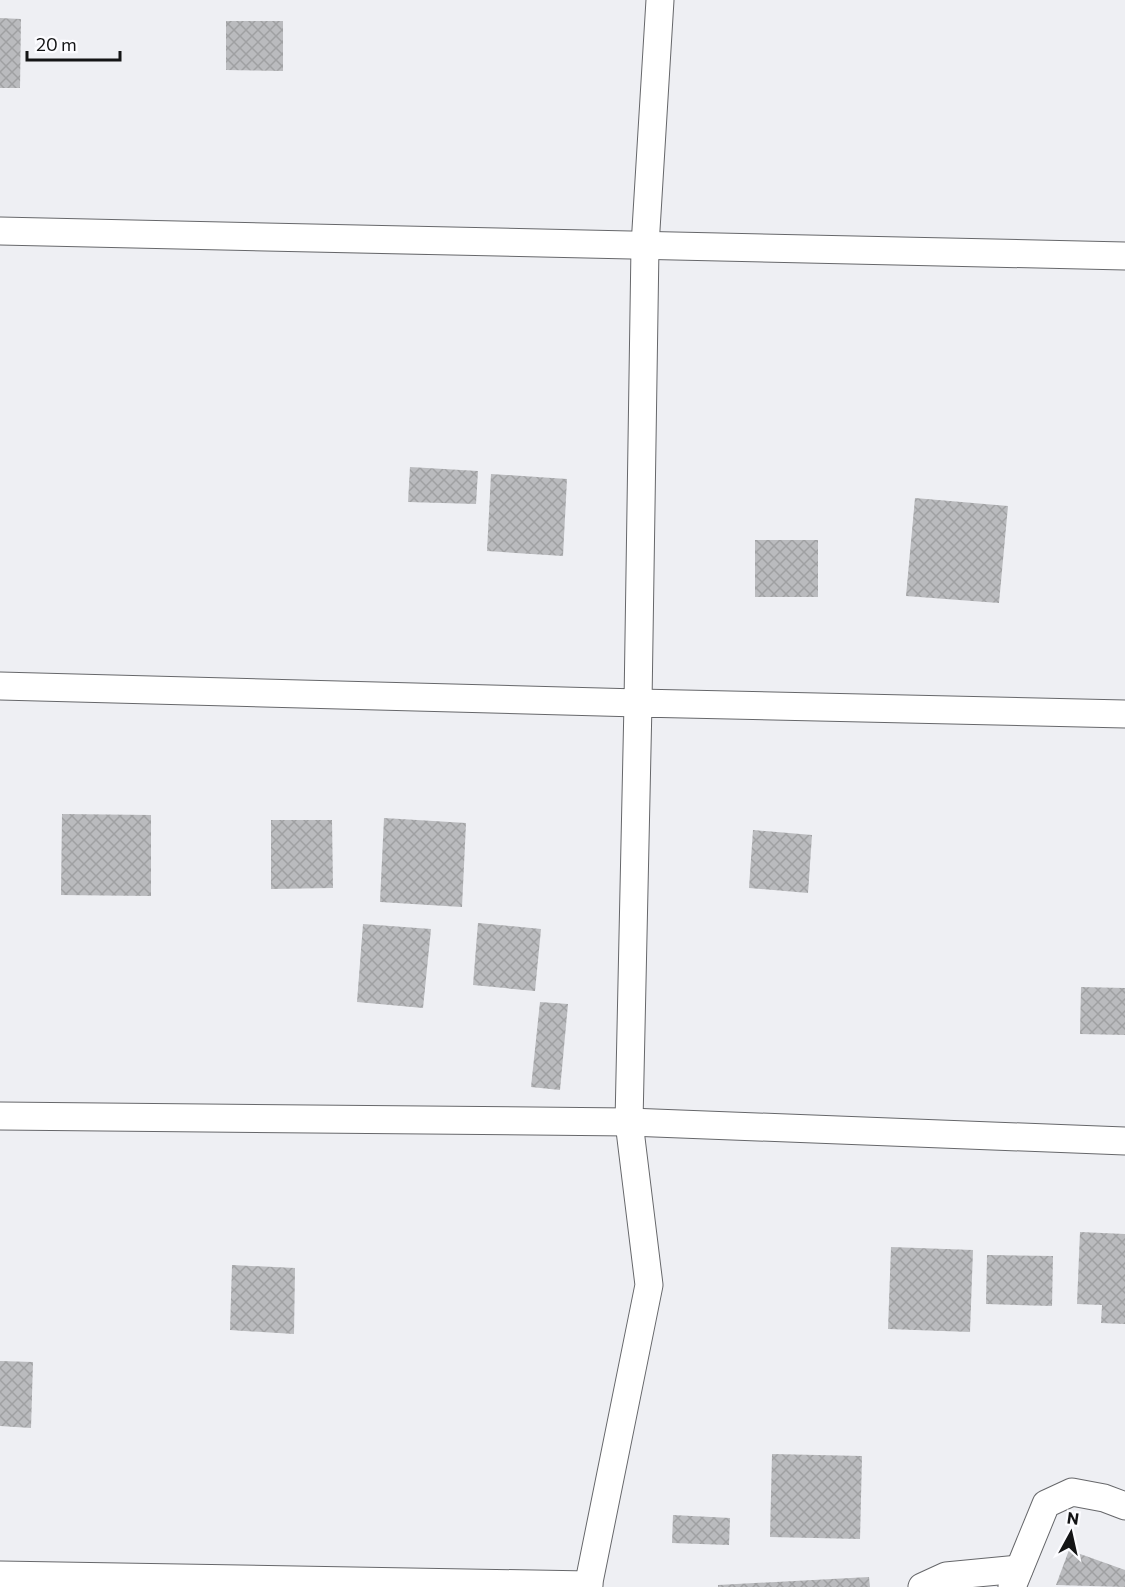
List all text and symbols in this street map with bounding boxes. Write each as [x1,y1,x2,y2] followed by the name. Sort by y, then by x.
[27,24,120,62] scale bar
[36,33,77,55] text: 20 m
[1041,1503,1101,1563] north arrow
[1066,1507,1080,1528] text: N

